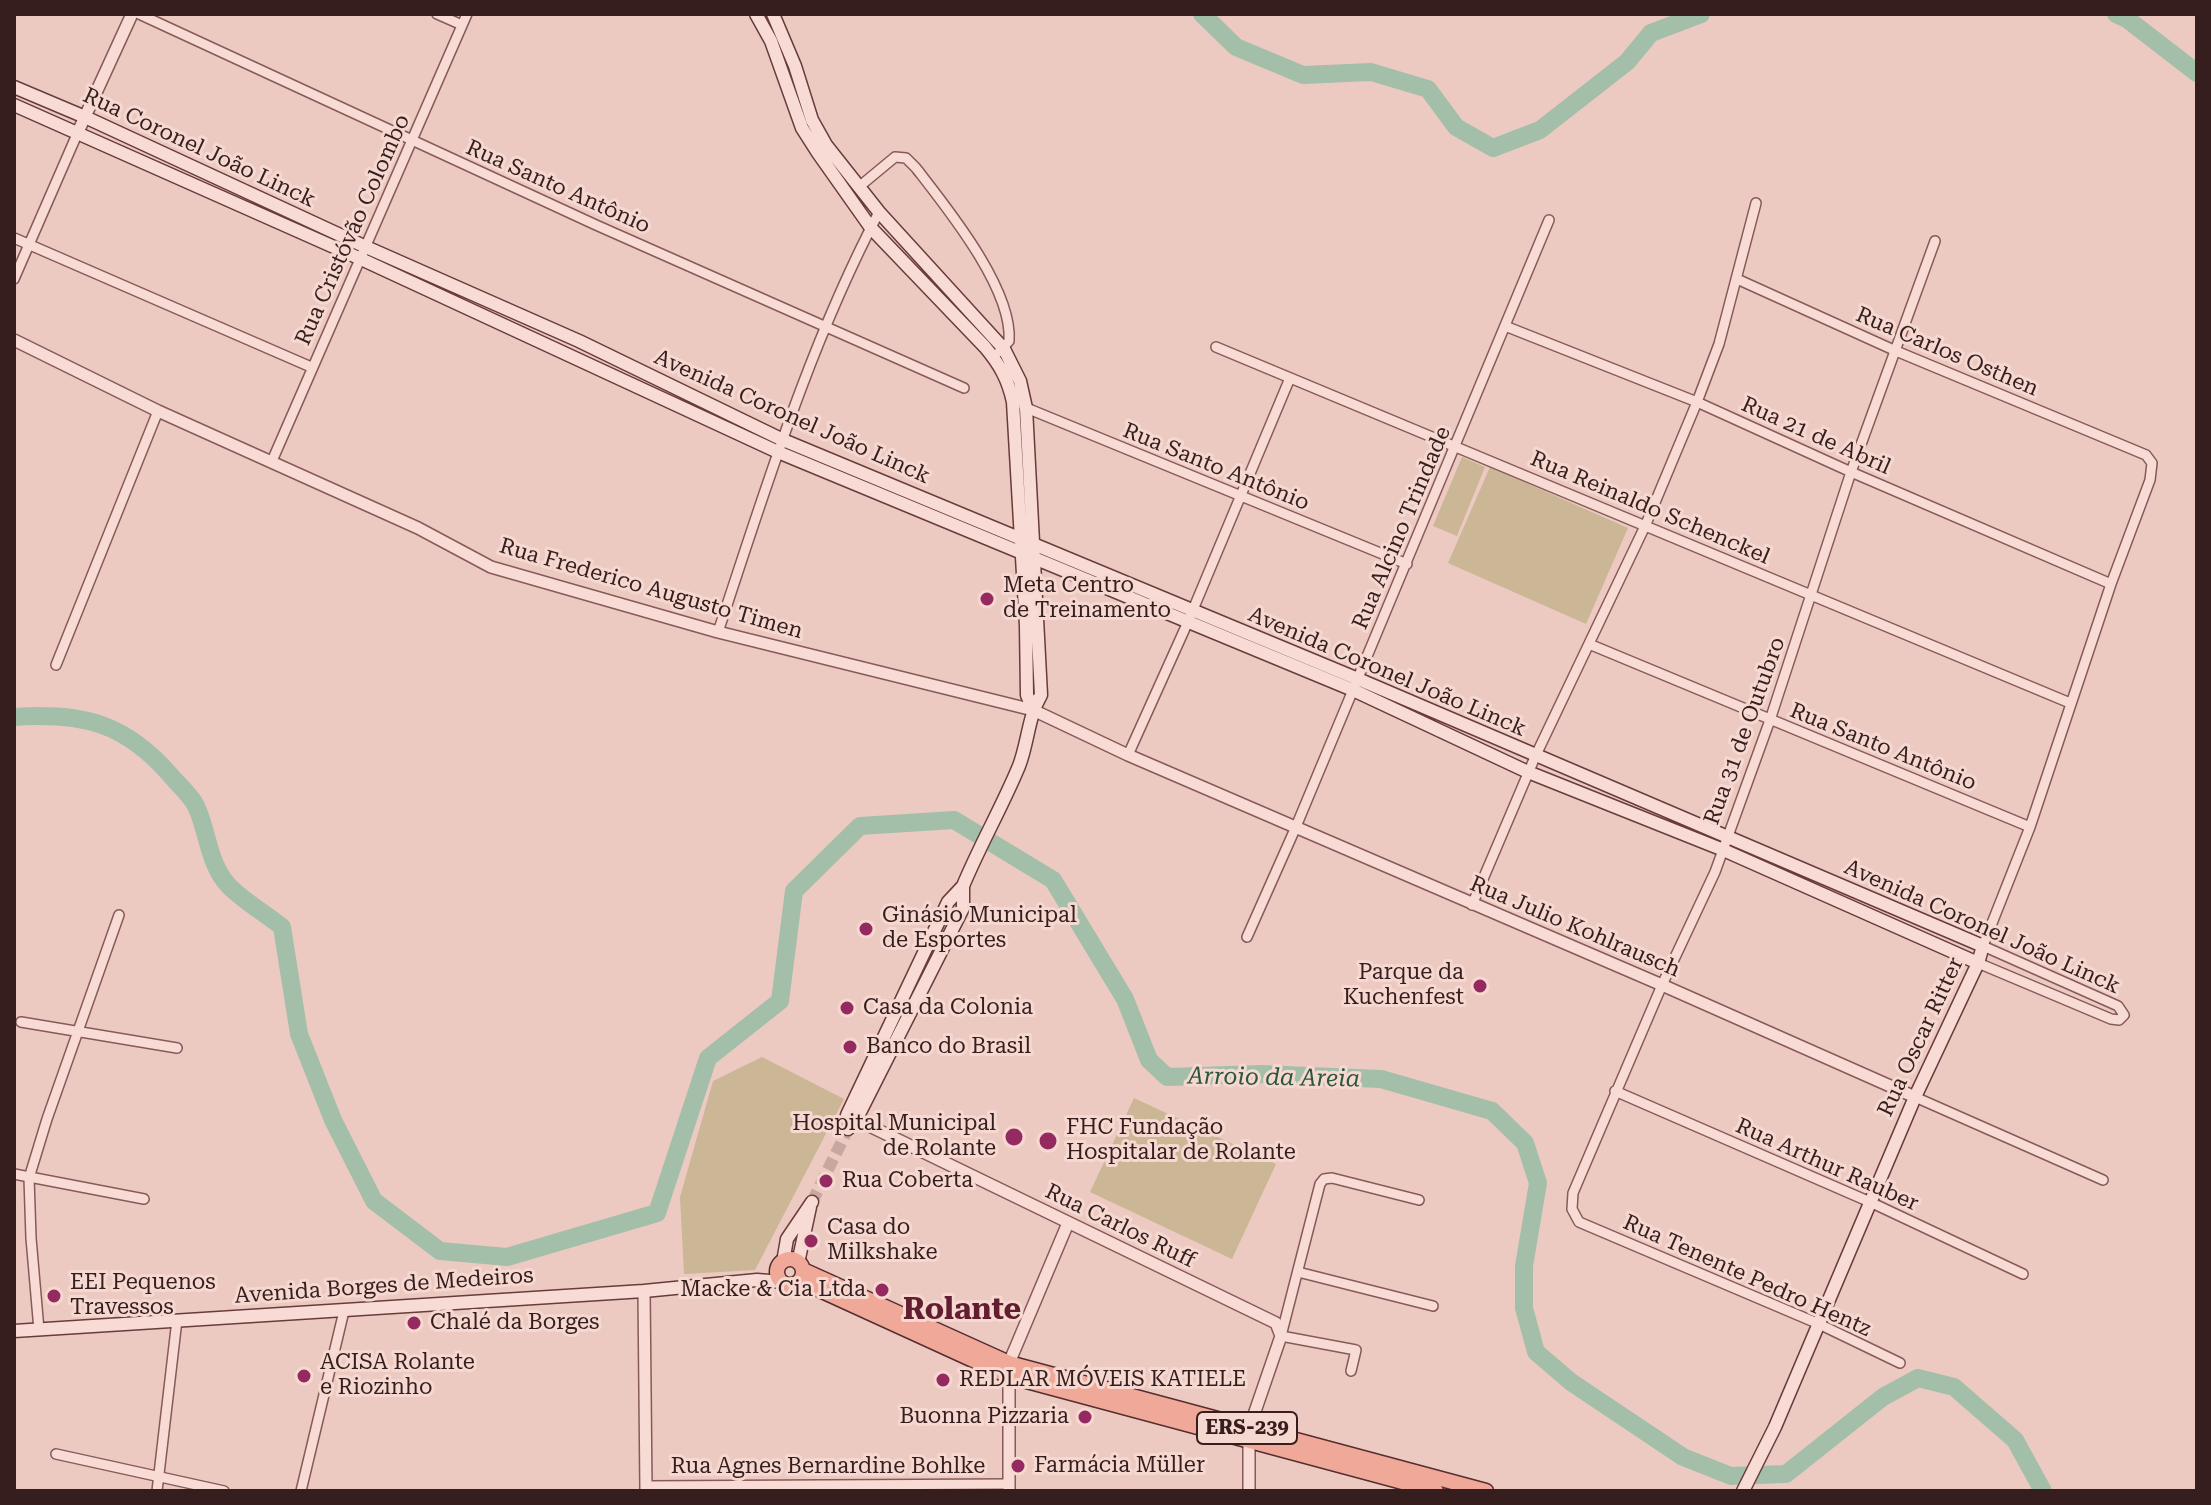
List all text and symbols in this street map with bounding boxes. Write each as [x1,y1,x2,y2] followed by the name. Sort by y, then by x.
[79,82,319,214] street label: Rua Coronel João Linck
[290,111,416,349] street label: Rua Cristóvão Colombo
[462,135,654,239] street label: Rua Santo Antônio
[1852,302,2042,402] street label: Rua Carlos Osthen
[650,344,934,490] street label: Avenida Coronel João Linck
[1737,391,1895,481] street label: Rua 21 de Abril
[1119,418,1313,516] street label: Rua Santo Antônio
[1347,423,1457,633] street label: Rua Alcino Trindade
[1526,446,1774,570] street label: Rua Reinaldo Schenckel
[496,533,806,645] street label: Rua Frederico Augusto Timen
[1003,573,1171,624] place label: Meta Centro de Treinamento
[978,590,996,608] marker: Meta Centro de Treinamento
[1244,601,1530,743] street label: Avenida Coronel João Linck
[1699,634,1791,828] street label: Rua 31 de Outubro
[1786,698,1980,796] street label: Rua Santo Antônio
[1840,854,2124,1000] street label: Avenida Coronel João Linck
[1466,871,1684,983] street label: Rua Julio Kohlrausch
[882,903,1077,954] place label: Ginásio Municipal de Esportes
[857,920,875,938] marker: Ginásio Municipal de Esportes
[1873,953,1969,1121] street label: Rua Oscar Ritter
[1343,960,1464,1012] place label: Parque da Kuchenfest
[1471,977,1489,995] marker: Parque da Kuchenfest
[863,995,1033,1021] place label: Casa da Colonia
[838,999,856,1017] marker: Casa da Colonia
[866,1034,1031,1060] place label: Banco do Brasil
[841,1038,859,1056] marker: Banco do Brasil
[1188,1062,1360,1094] water label: Arroio da Areia
[792,1111,996,1162] place label: Hospital Municipal de Rolante
[1732,1113,1922,1217] street label: Rua Arthur Rauber
[1066,1115,1296,1166] place label: FHC Fundação Hospitalar de Rolante
[1003,1126,1025,1148] marker: Hospital Municipal de Rolante
[1037,1130,1059,1152] marker: FHC Fundação Hospitalar de Rolante
[842,1168,973,1194] place label: Rua Coberta
[817,1172,835,1190] marker: Rua Coberta
[1041,1178,1199,1274] street label: Rua Carlos Ruff
[1619,1209,1875,1343] street label: Rua Tenente Pedro Hentz
[827,1215,937,1266] place label: Casa do Milkshake
[802,1232,820,1250] marker: Casa do Milkshake
[234,1262,534,1310] street label: Avenida Borges de Medeiros
[70,1270,216,1322] place label: EEI Pequenos Travessos
[680,1277,866,1303] place label: Macke & Cia Ltda
[873,1281,891,1299] marker: Macke & Cia Ltda
[45,1287,63,1305] marker: EEI Pequenos Travessos
[903,1292,1021,1328] district label: Rolante
[430,1310,599,1336] place label: Chalé da Borges
[405,1314,423,1332] marker: Chalé da Borges
[320,1350,475,1402] place label: ACISA Rolante e Riozinho
[295,1367,313,1385] marker: ACISA Rolante e Riozinho
[959,1367,1246,1393] place label: REDLAR MÓVEIS KATIELE
[934,1371,952,1389] marker: REDLAR MÓVEIS KATIELE
[899,1404,1069,1430] place label: Buonna Pizzaria
[1076,1408,1094,1426] marker: Buonna Pizzaria
[1197,1412,1297,1444] road number: ERS-239
[1034,1453,1205,1479] place label: Farmácia Müller
[671,1454,985,1480] street label: Rua Agnes Bernardine Bohlke
[1009,1457,1027,1475] marker: Farmácia Müller

